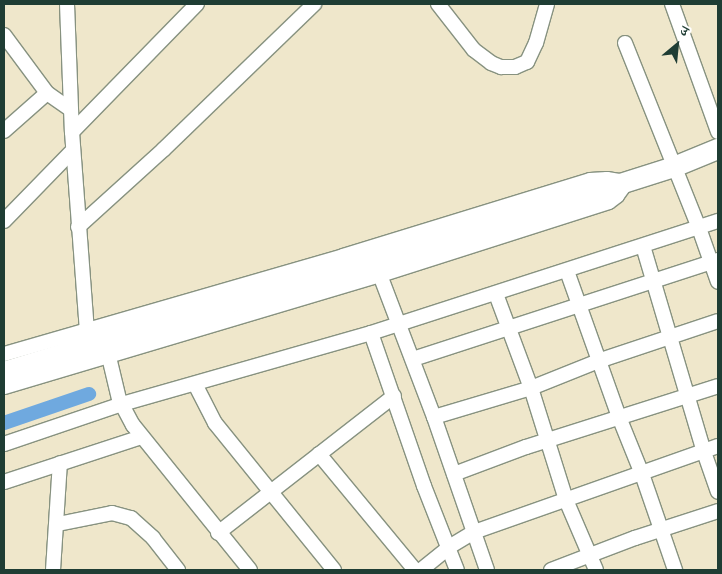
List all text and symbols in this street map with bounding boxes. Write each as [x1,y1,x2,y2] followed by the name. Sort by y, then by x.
[652,20,702,70] north arrow
[677,22,691,40] text: उ

